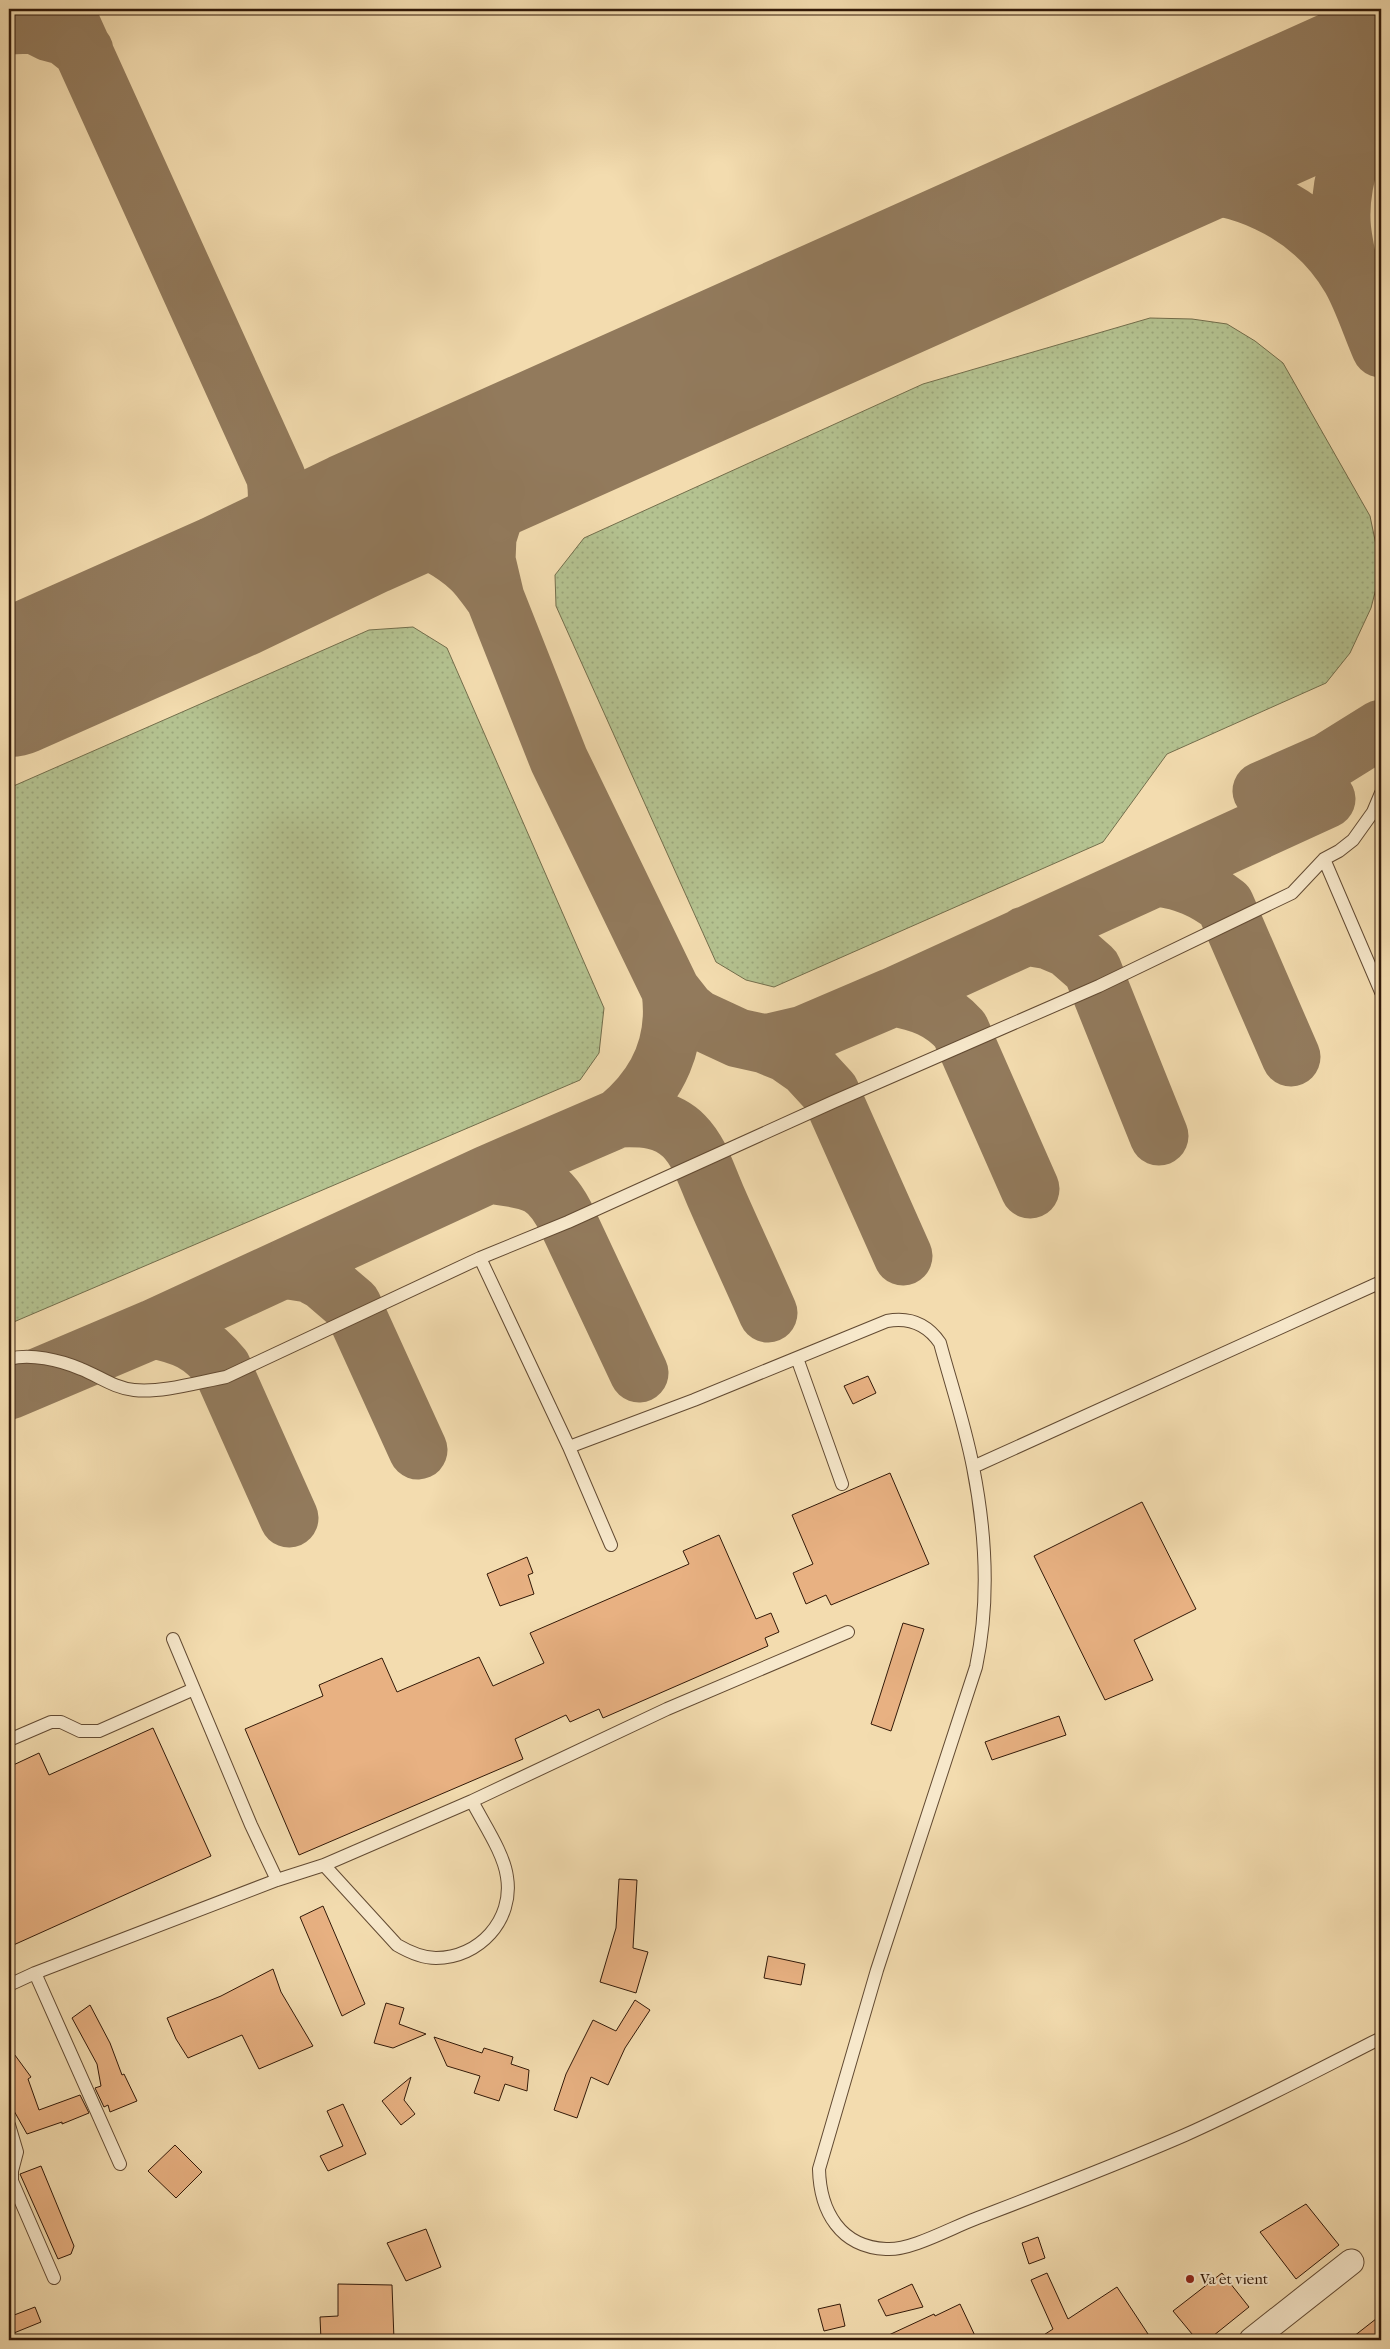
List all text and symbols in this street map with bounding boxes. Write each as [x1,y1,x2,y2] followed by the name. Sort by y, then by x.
[1199,2270,1269,2288] place label: Va et vient
[1184,2273,1196,2285] marker: Va et vient

